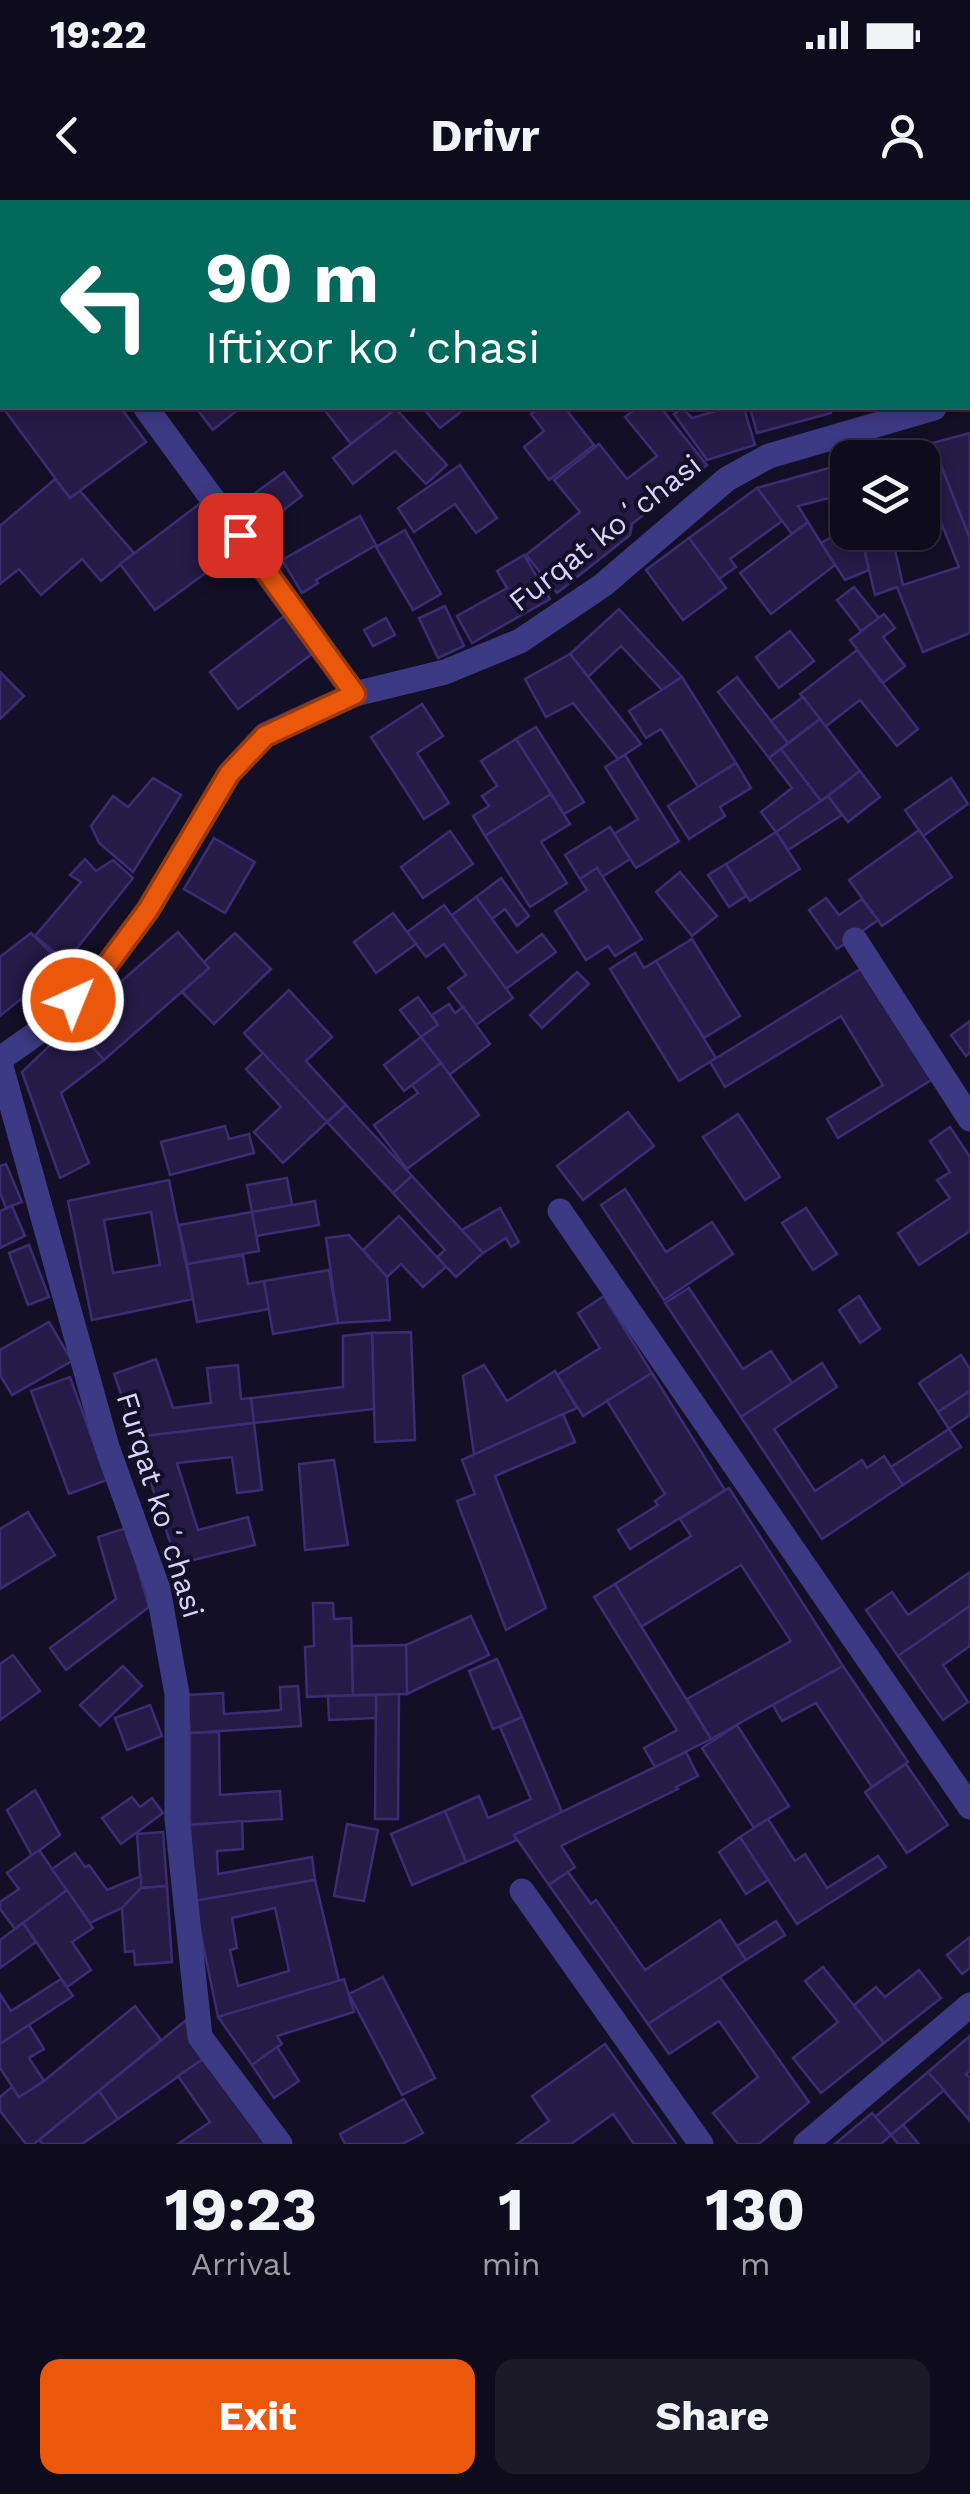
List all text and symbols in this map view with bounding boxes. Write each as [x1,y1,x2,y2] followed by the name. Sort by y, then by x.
[50,13,147,57] text: 19:22
[40,108,95,163] icon: back
[875,108,930,163] icon: person
[430,109,540,162] text: Drivr
[205,237,379,319] text: 90 m
[40,240,170,370] icon: left
[205,321,540,374] text: Iftixor koʻchasi
[830,440,940,550] map controls
[830,440,940,550] button: layers
[502,447,708,618] street label: Furqat koʻchasi
[198,493,283,578] pin
[213,508,268,563] icon: arrive
[21,948,125,1052] position arrow
[110,1388,211,1622] street label: Furqat koʻchasi
[165,2174,317,2245] text: 19:23
[498,2174,524,2245] text: 1
[705,2174,805,2245] text: 130
[191,2245,291,2283] text: Arrival
[482,2245,540,2283] text: min
[740,2245,770,2283] text: m
[40,2359,475,2474] button: Exit
[495,2359,930,2474] button: Share

